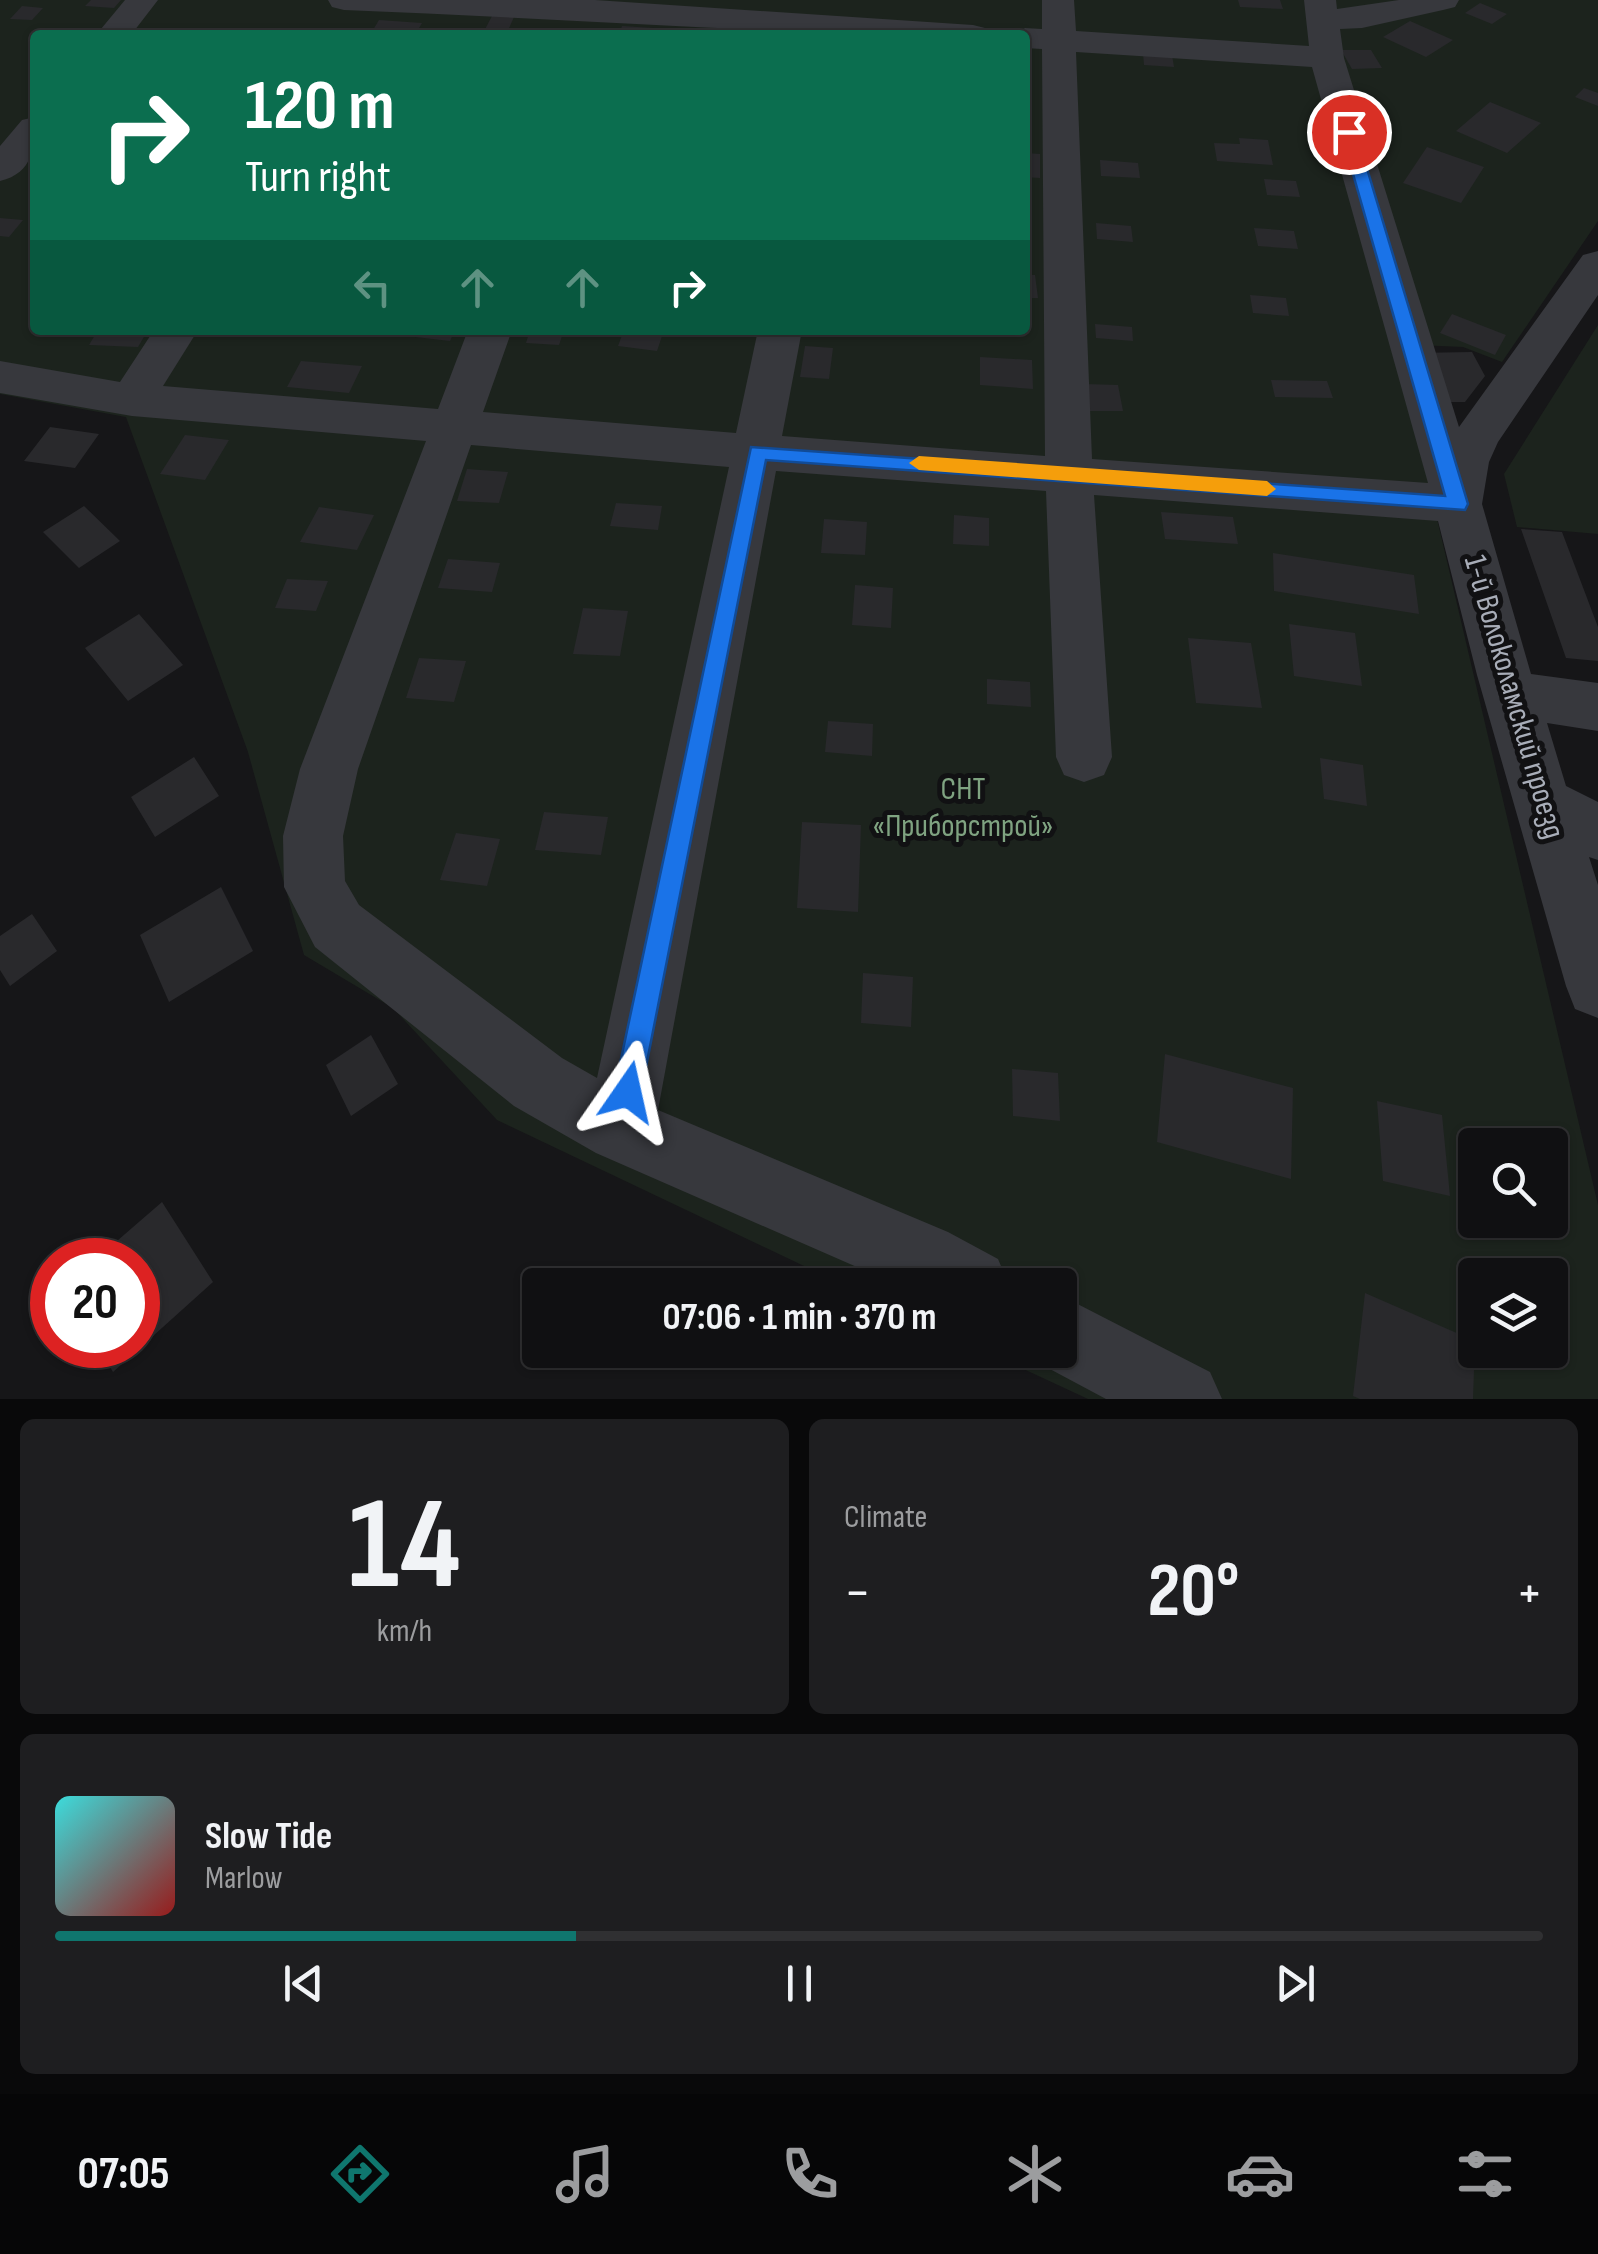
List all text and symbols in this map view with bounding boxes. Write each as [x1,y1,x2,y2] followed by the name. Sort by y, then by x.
[245,65,395,149] text: 120 m
[80,70,210,200] icon: right
[1307,90,1392,175] pin
[1322,105,1377,160] icon: arrive
[245,150,391,205] text: Turn right
[345,260,400,315] icon: left
[450,260,505,315] icon: ahead
[555,260,610,315] icon: ahead
[660,260,715,315] icon: right
[1455,551,1573,843] street label: 1-й Волоколамский проезд
[872,770,1054,846] park label: СНТ «Приборстрой»
[576,1040,680,1144] position arrow
[1458,1128,1568,1368] map controls
[1458,1128,1568,1238] button: search
[30,1238,160,1368] speed limit sign: 20
[1458,1258,1568,1368] button: layers
[662,1295,937,1340] text: 07:06 · 1 min · 370 m
[348,1469,461,1625] text: 14
[844,1498,927,1537] text: Climate
[1147,1547,1240,1638] text: 20°
[844,1560,871,1627] text: −
[1516,1560,1543,1627] text: +
[377,1612,432,1651] text: km/h
[205,1814,332,1859] text: Slow Tide
[205,1859,283,1898] text: Marlow
[276,1956,331,2011] icon: previous
[772,1956,827,2011] icon: pause
[1268,1956,1323,2011] icon: next
[325,2139,395,2209] icon: directions
[550,2139,620,2209] icon: music
[775,2139,845,2209] icon: phone
[1000,2139,1070,2209] icon: climate
[1225,2139,1295,2209] icon: car
[1450,2139,1520,2209] icon: filters
[78,2147,170,2202] text: 07:05

